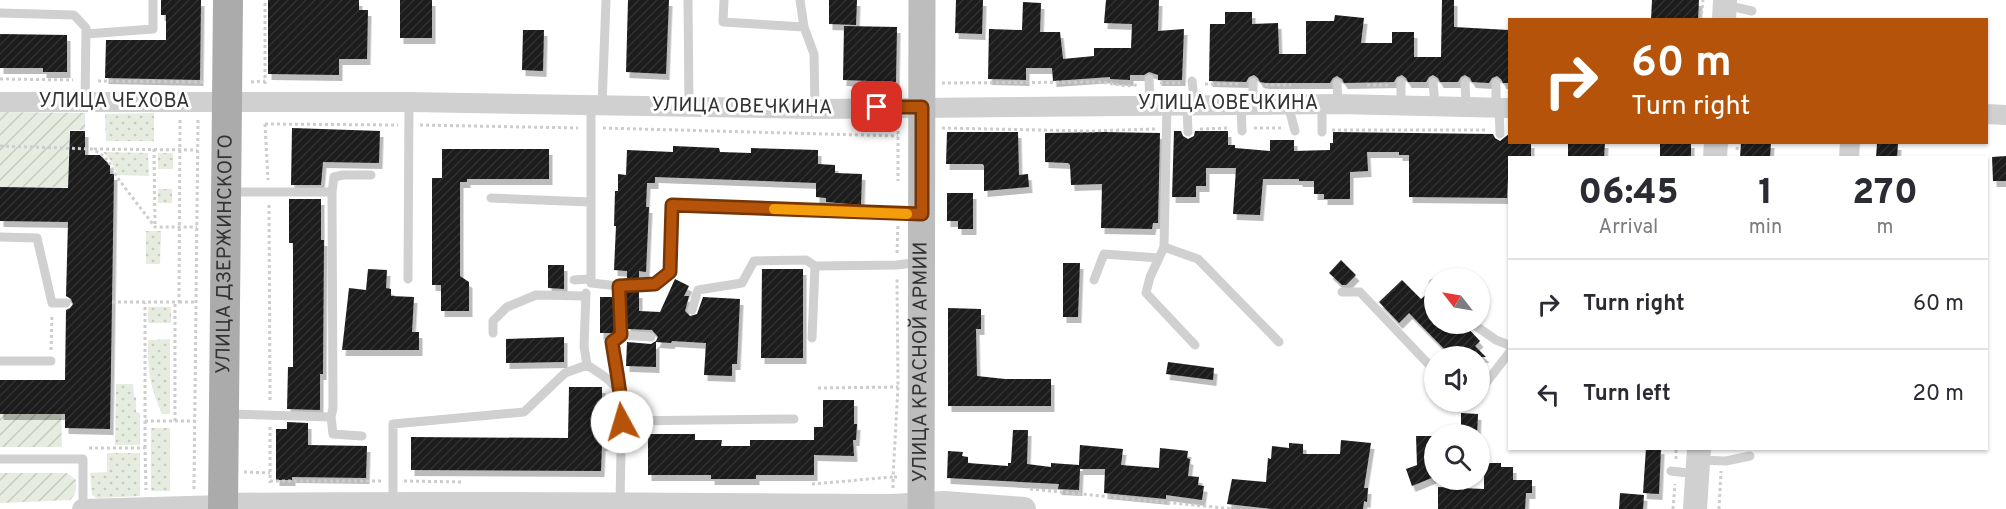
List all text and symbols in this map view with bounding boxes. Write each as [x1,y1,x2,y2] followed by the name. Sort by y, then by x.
[1631,38,1732,91] text: 60 m
[1532,42,1610,120] icon: right
[851,81,902,132] pin
[39,89,189,115] street label: УЛИЦА ЧЕХОВА
[860,90,893,123] icon: arrive
[1631,90,1750,124] text: Turn right
[1138,91,1318,117] street label: УЛИЦА ОВЕЧКИНА
[651,92,833,122] street label: УЛИЦА ОВЕЧКИНА
[211,134,240,374] street label: УЛИЦА ДЗЕРЖИНСКОГО
[1578,171,1679,217] text: 06:45
[1758,171,1773,217] text: 1
[1852,171,1918,217] text: 270
[1599,215,1658,241] text: Arrival
[1749,215,1782,241] text: min
[1877,215,1894,241] text: m
[906,242,935,482] street label: УЛИЦА КРАСНОЙ АРМИИ
[1424,268,1490,334] north arrow
[1424,268,1490,490] map controls
[1532,288,1565,321] icon: right
[1583,291,1685,318] text: Turn right
[1913,291,1964,318] text: 60 m
[1424,346,1490,412] button: sound
[1532,378,1565,411] icon: left
[1583,381,1671,408] text: Turn left
[1913,381,1964,408] text: 20 m
[590,390,654,454] position arrow
[1424,424,1490,490] button: search

